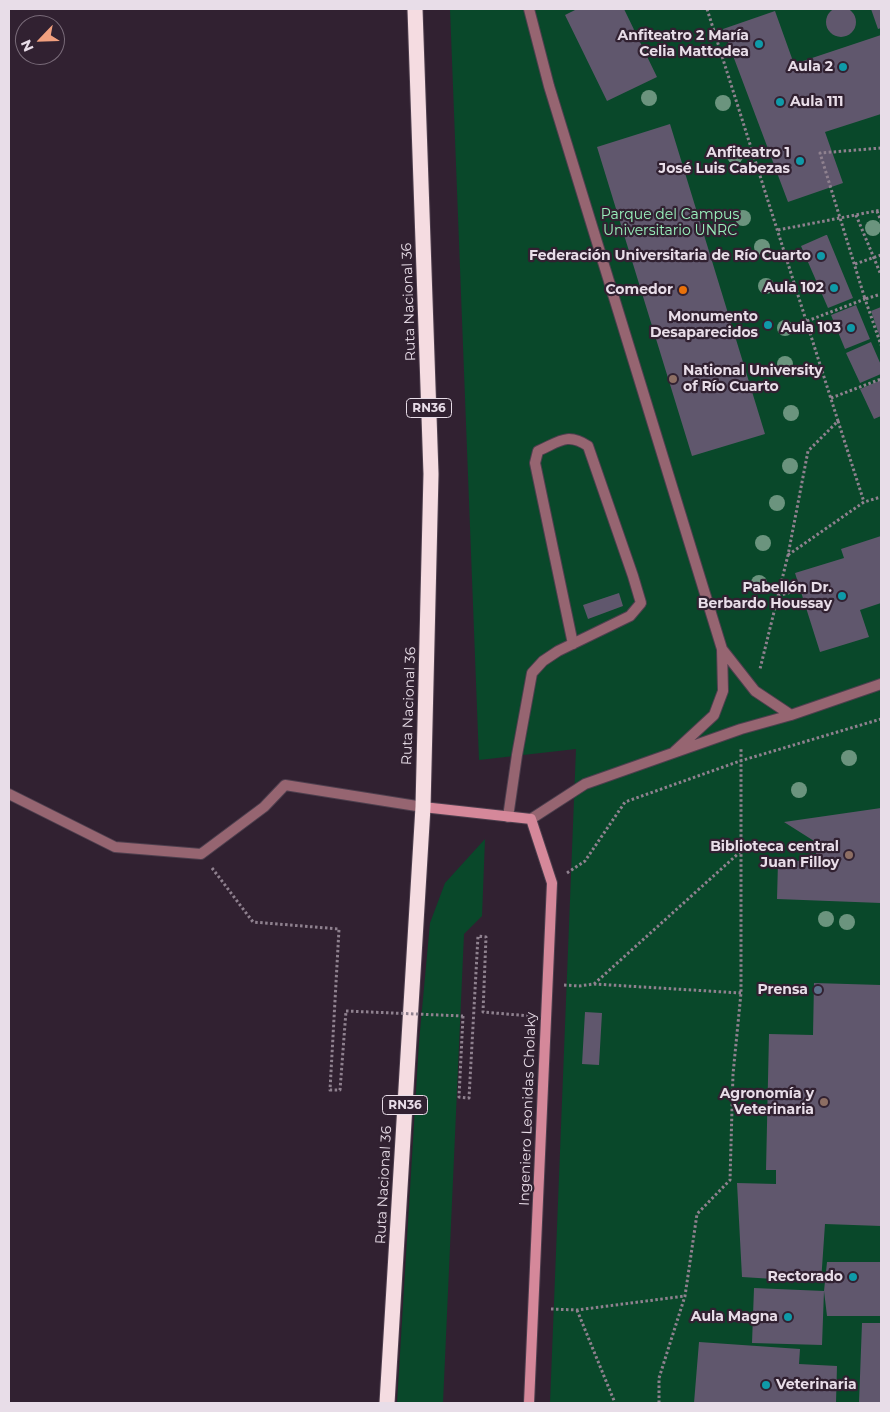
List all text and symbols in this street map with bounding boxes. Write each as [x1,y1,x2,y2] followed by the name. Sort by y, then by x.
[15,15,65,65] north arrow
[618,28,749,60] place label: Anfiteatro 2 María Celia Mattodea
[17,37,38,55] text: N
[753,38,765,50] marker: Anfiteatro 2 María Celia Mattodea
[788,59,833,75] place label: Aula 2
[837,61,849,73] marker: Aula 2
[790,94,843,110] place label: Aula 111
[774,96,786,108] marker: Aula 111
[659,145,790,178] place label: Anfiteatro 1 José Luis Cabezas
[794,155,806,167] marker: Anfiteatro 1 José Luis Cabezas
[601,207,739,240] park label: Parque del Campus Universitario UNRC
[399,243,419,361] street label: Ruta Nacional 36
[529,248,811,264] place label: Federación Universitaria de Río Cuarto
[815,250,827,262] marker: Federación Universitaria de Río Cuarto
[764,280,824,296] place label: Aula 102
[605,282,673,298] place label: Comedor
[828,282,840,294] marker: Aula 102
[677,284,689,296] marker: Comedor
[650,309,758,342] place label: Monumento Desaparecidos
[762,319,774,331] marker: Monumento Desaparecidos
[781,320,841,336] place label: Aula 103
[845,322,857,334] marker: Aula 103
[683,363,823,396] place label: National University of Río Cuarto
[667,373,679,385] marker: National University of Río Cuarto
[406,398,452,418] road number: RN36
[698,580,832,612] place label: Pabellón Dr. Berbardo Houssay
[836,590,848,602] marker: Pabellón Dr. Berbardo Houssay
[399,647,419,765] street label: Ruta Nacional 36
[710,839,839,872] place label: Biblioteca central Juan Filloy
[843,849,855,861] marker: Biblioteca central Juan Filloy
[757,982,808,998] place label: Prensa
[812,984,824,996] marker: Prensa
[516,1012,540,1206] street label: Ingeniero Leonidas Cholaky
[720,1086,814,1118] place label: Agronomía y Veterinaria
[382,1096,428,1114] road number: RN36
[818,1096,830,1108] marker: Agronomía y Veterinaria
[373,1125,395,1245] street label: Ruta Nacional 36
[767,1269,843,1285] place label: Rectorado
[847,1271,859,1283] marker: Rectorado
[691,1309,778,1325] place label: Aula Magna
[782,1311,794,1323] marker: Aula Magna
[776,1377,857,1393] place label: Veterinaria
[760,1379,772,1391] marker: Veterinaria

